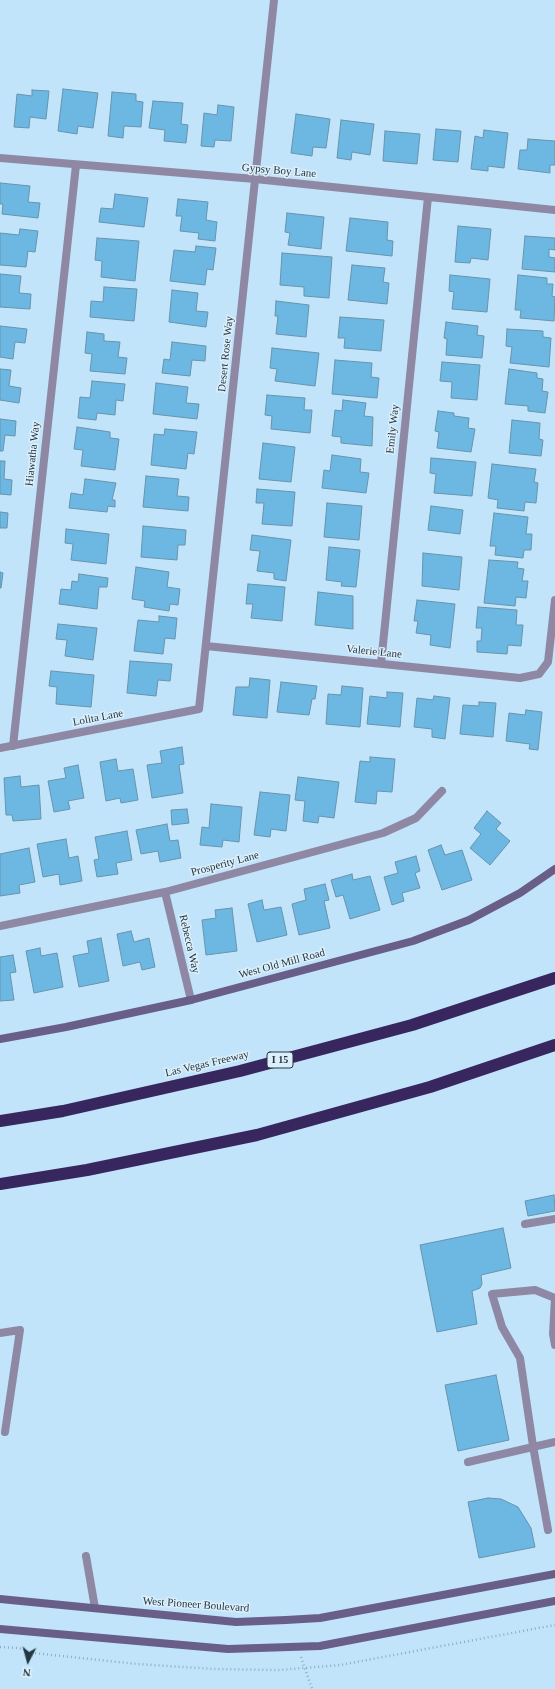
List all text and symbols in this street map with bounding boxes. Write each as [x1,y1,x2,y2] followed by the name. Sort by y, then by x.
[241,161,317,181] street label: Gypsy Boy Lane
[215,315,237,393] street label: Desert Rose Way
[384,404,402,454] street label: Emily Way
[23,421,43,487] street label: Hiawatha Way
[346,643,402,661] street label: Valerie Lane
[72,707,124,729] street label: Lolita Lane
[190,849,260,879] street label: Prosperity Lane
[176,913,202,975] street label: Rebecca Way
[237,946,327,982] street label: West Old Mill Road
[164,1048,250,1080] street label: Las Vegas Freeway
[267,1052,293,1068] road number: I 15
[142,1595,250,1615] street label: West Pioneer Boulevard
[8,1641,48,1681] north arrow
[22,1667,31,1679] text: N

